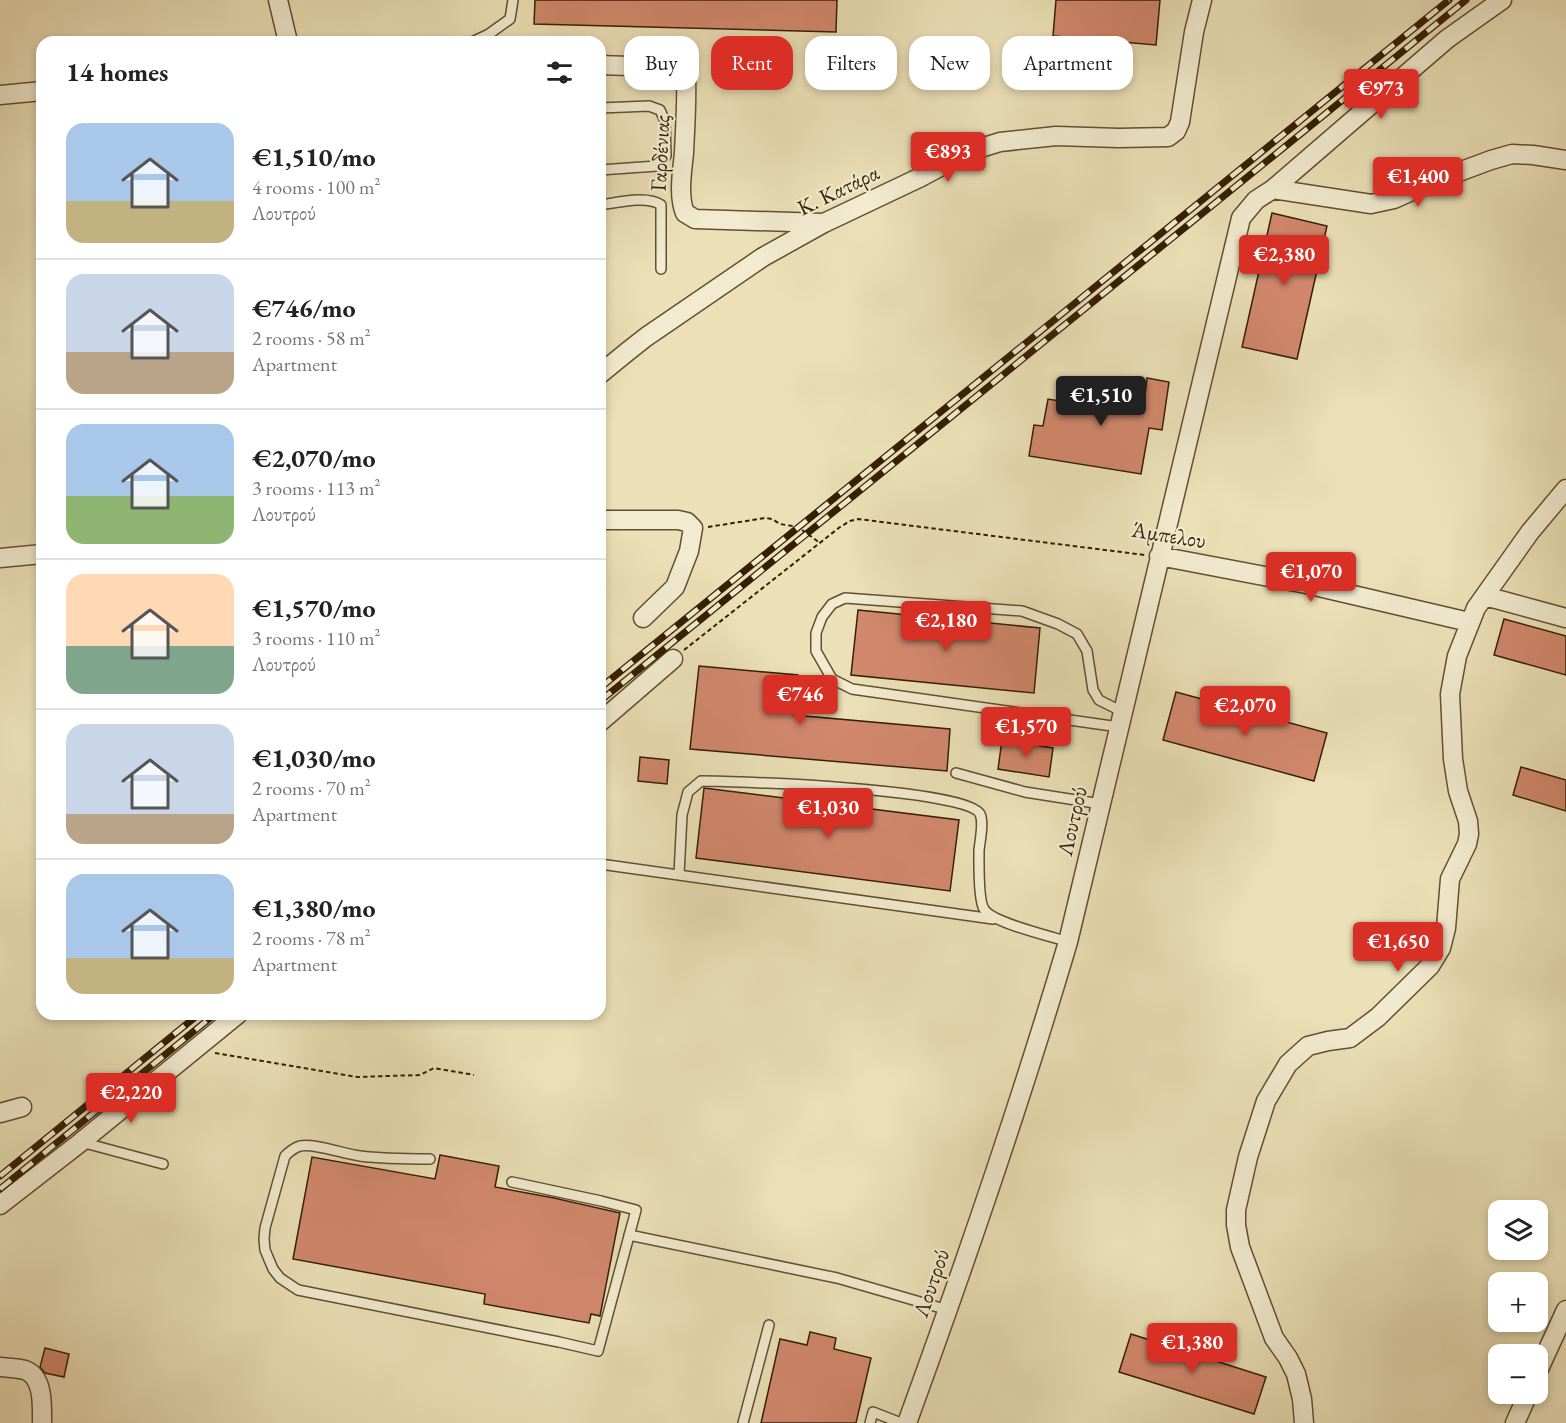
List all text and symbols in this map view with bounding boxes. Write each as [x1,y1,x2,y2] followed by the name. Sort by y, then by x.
[624,36,699,90] chip: Buy
[711,36,793,90] chip: Rent
[805,36,897,90] chip: Filters
[909,36,990,90] chip: New
[1002,36,1133,90] chip: Apartment
[66,55,168,89] text: 14 homes
[543,56,576,89] icon: filters
[1345,69,1417,120] pin: €973
[1358,75,1404,101] text: €973
[644,114,676,192] street label: Γαρδένιας
[912,132,984,183] pin: €893
[925,138,971,164] text: €893
[252,140,376,174] text: €1,510/mo
[114,147,186,219] icon: home
[792,157,885,222] street label: Κ. Κατάρα
[1369,157,1467,208] pin: €1,400
[1387,163,1449,189] text: €1,400
[252,174,380,200] text: 4 rooms · 100 m²
[252,200,316,226] text: Λουτρού
[1235,235,1333,286] pin: €2,380
[1253,241,1315,267] text: €2,380
[252,291,355,325] text: €746/mo
[114,298,186,370] icon: home
[252,325,371,351] text: 2 rooms · 58 m²
[252,351,337,377] text: Apartment
[1052,376,1150,427] pin: €1,510
[1070,382,1132,408] text: €1,510
[252,441,376,475] text: €2,070/mo
[114,448,186,520] icon: home
[252,475,380,501] text: 3 rooms · 113 m²
[252,501,316,527] text: Λουτρού
[1129,515,1208,555] street label: Άμπελου
[1262,552,1360,603] pin: €1,070
[1280,558,1342,584] text: €1,070
[252,591,376,625] text: €1,570/mo
[114,598,186,670] icon: home
[897,601,995,652] pin: €2,180
[915,607,977,633] text: €2,180
[252,625,380,651] text: 3 rooms · 110 m²
[252,651,316,677] text: Λουτρού
[764,675,836,726] pin: €746
[777,681,823,707] text: €746
[1196,686,1294,737] pin: €2,070
[1214,692,1276,718] text: €2,070
[977,707,1075,758] pin: €1,570
[995,713,1057,739] text: €1,570
[252,741,376,775] text: €1,030/mo
[114,748,186,820] icon: home
[252,775,371,801] text: 2 rooms · 70 m²
[1050,783,1094,859] street label: Λουτρού
[779,788,877,839] pin: €1,030
[797,794,859,820] text: €1,030
[252,801,337,827] text: Apartment
[252,891,376,925] text: €1,380/mo
[114,898,186,970] icon: home
[1349,922,1447,973] pin: €1,650
[252,925,371,951] text: 2 rooms · 78 m²
[1367,928,1429,954] text: €1,650
[252,951,337,977] text: Apartment
[82,1073,180,1124] pin: €2,220
[100,1079,162,1105] text: €2,220
[1488,1200,1548,1404] map controls
[1488,1200,1548,1260] button: layers
[906,1245,956,1322] street label: Λουτρού
[1488,1272,1548,1332] button: +
[1143,1323,1241,1374] pin: €1,380
[1161,1329,1223,1355] text: €1,380
[1488,1344,1548,1404] button: −

